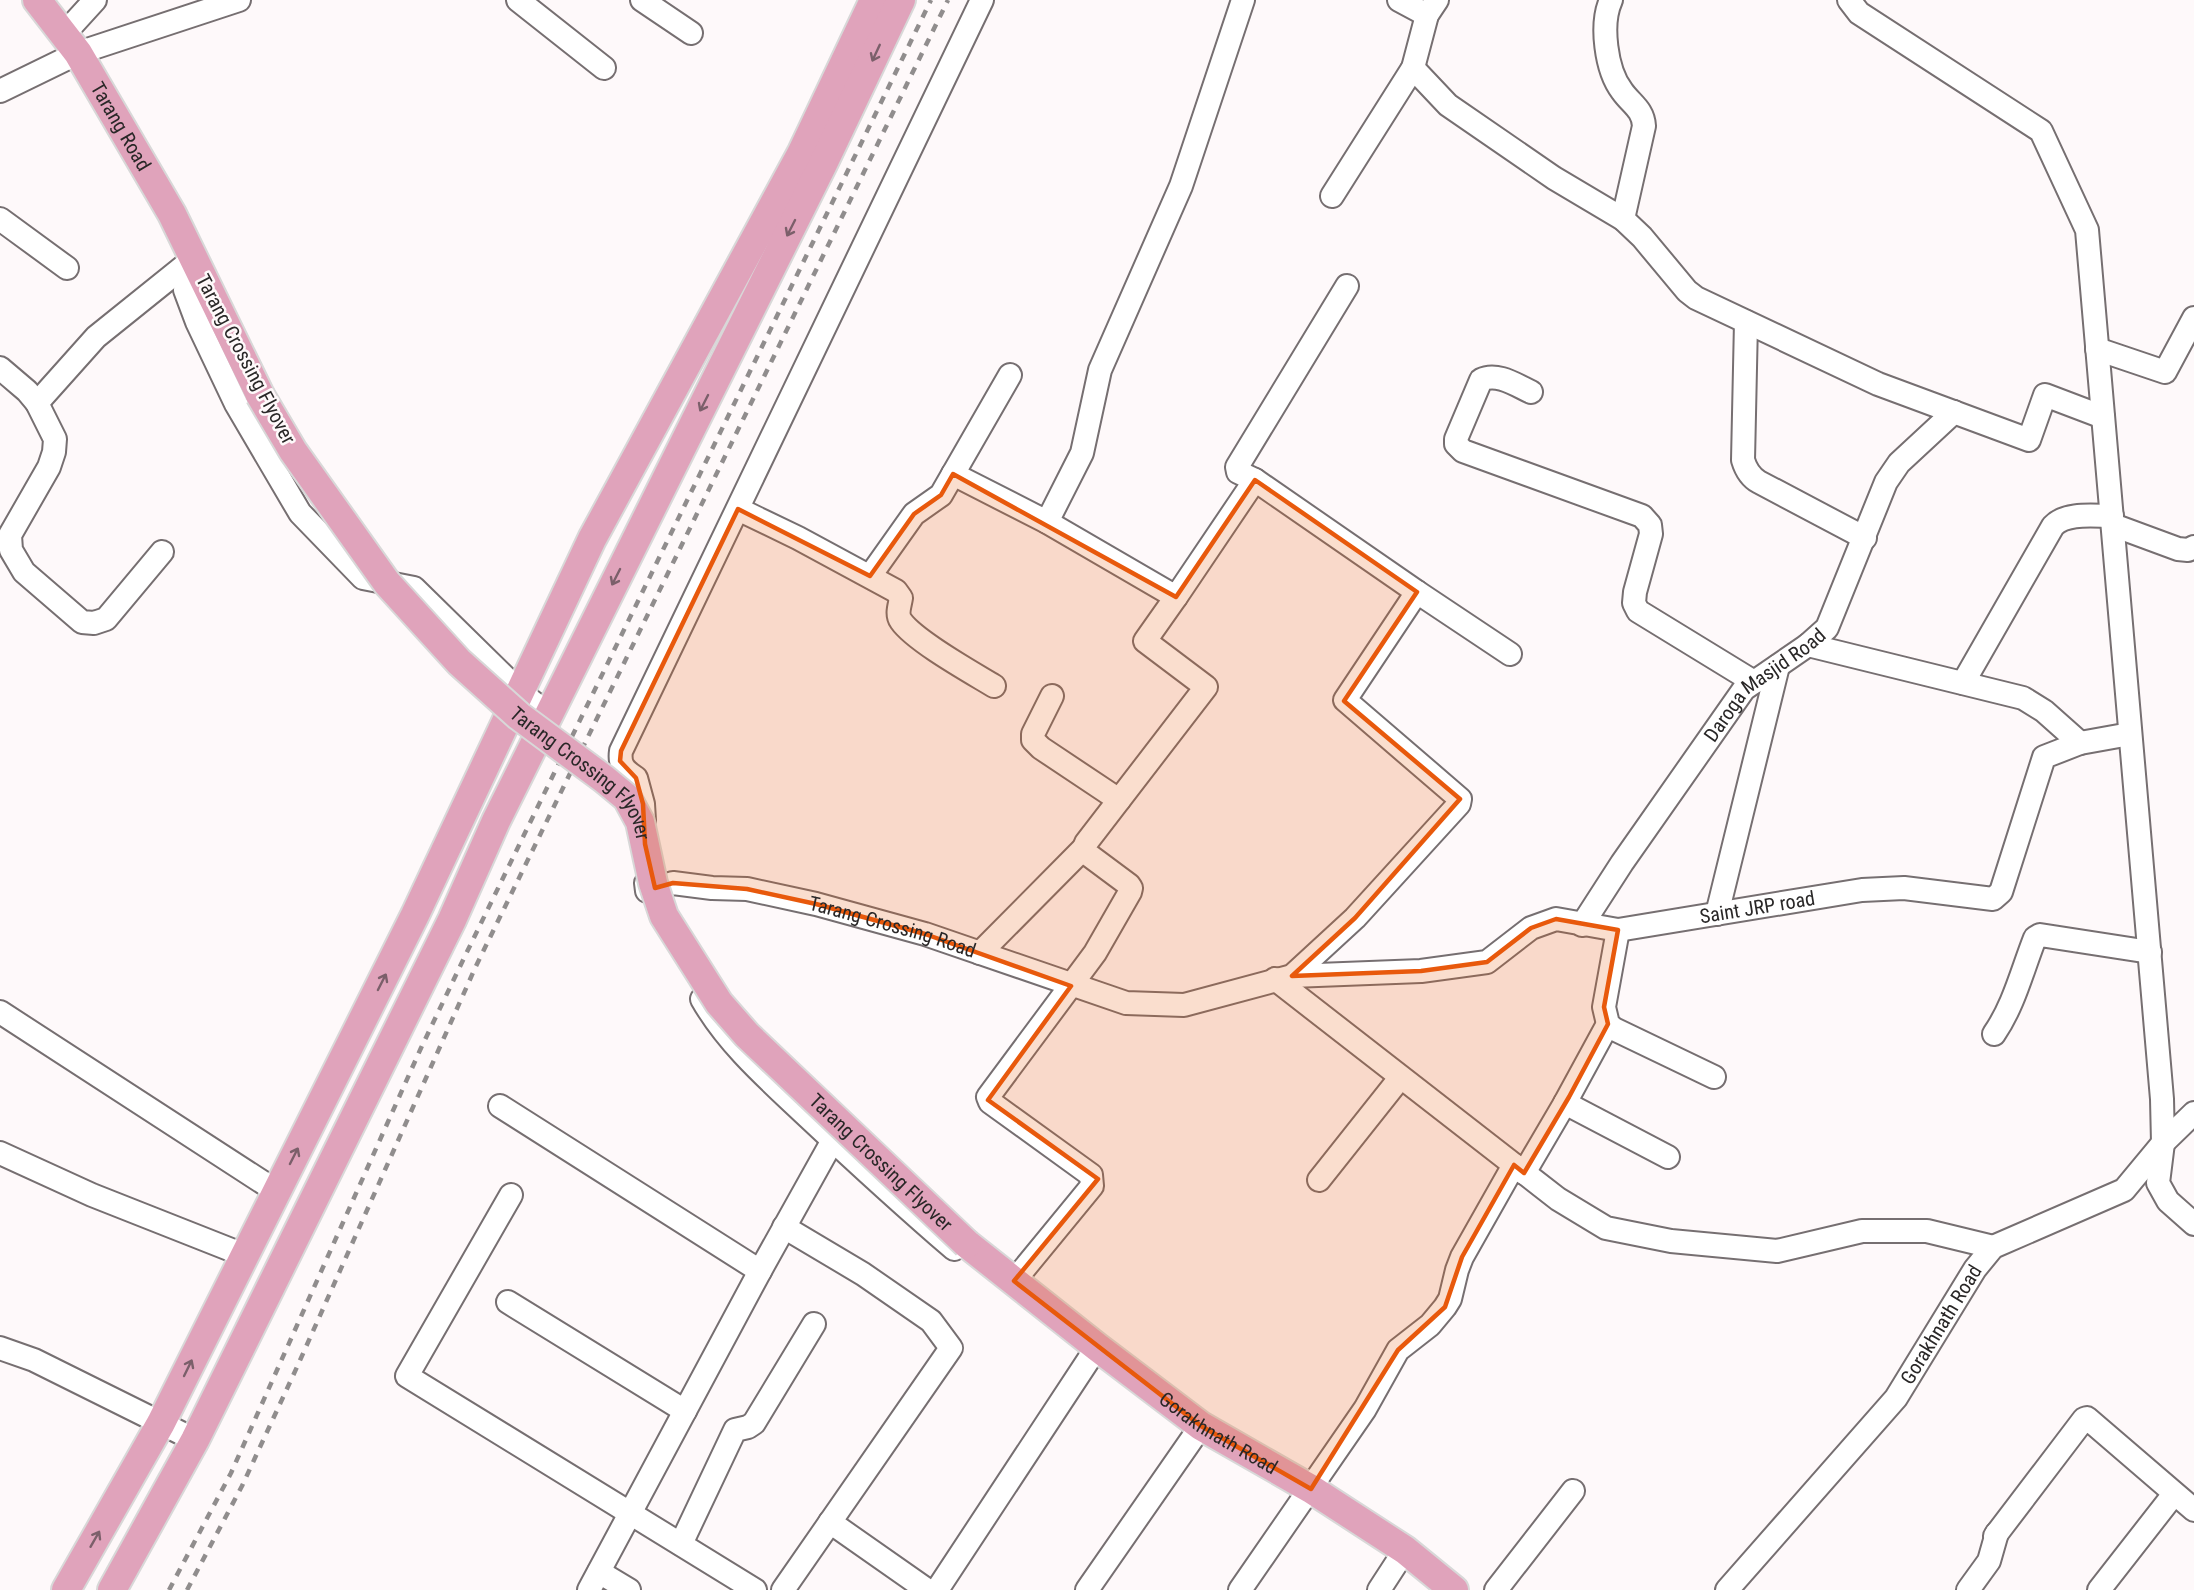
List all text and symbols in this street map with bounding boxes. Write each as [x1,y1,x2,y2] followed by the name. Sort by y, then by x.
[869,43,881,61] one-way arrow
[86,78,156,175] street label: Tarang Road
[784,219,796,237] one-way arrow
[191,270,301,448] street label: Tarang Crossing Flyover
[697,393,709,411] one-way arrow
[610,568,622,586] one-way arrow
[1699,623,1830,746] street label: Daroga Masjid Road
[505,702,655,842] street label: Tarang Crossing Flyover
[1698,886,1817,928] street label: Saint JRP road
[807,891,979,963] street label: Tarang Crossing Road
[376,973,388,991] one-way arrow
[804,1089,958,1236] street label: Tarang Crossing Flyover
[288,1147,300,1165] one-way arrow
[1895,1260,1987,1389] street label: Gorakhnath Road
[182,1360,194,1377] one-way arrow
[1155,1387,1282,1479] street label: Gorakhnath Road
[89,1531,101,1548] one-way arrow

